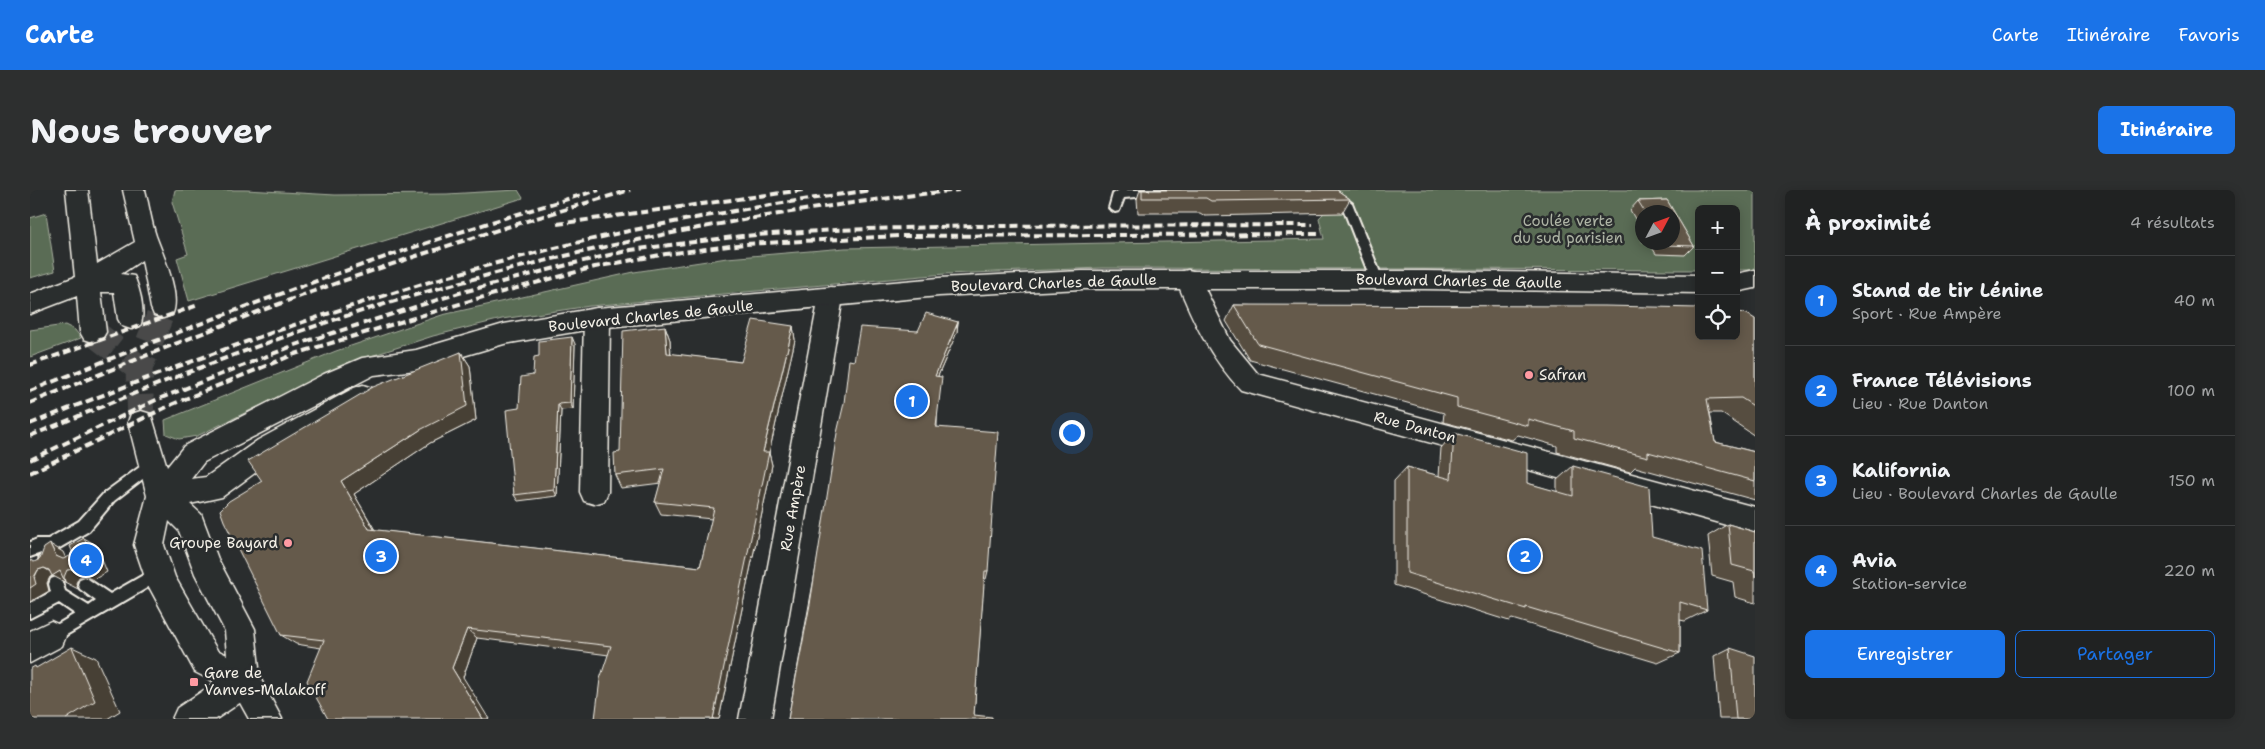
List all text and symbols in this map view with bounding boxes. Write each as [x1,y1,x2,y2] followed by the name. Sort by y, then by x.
[25,19,94,51] text: Carte
[1992,23,2039,47] text: Carte
[2067,23,2151,47] text: Itinéraire
[2179,23,2240,47] text: Favoris
[2098,106,2235,154] button: Itinéraire
[30,107,272,154] text: Nous trouver
[1635,205,1680,250] north arrow
[1695,205,1740,340] map controls
[1695,205,1740,250] button: +
[1805,209,1931,237] text: À proximité
[1513,211,1623,248] park label: Coulée verte du sud parisien
[2130,212,2215,233] text: 4 résultats
[1695,250,1740,295] button: −
[951,269,1157,297] street label: Boulevard Charles de Gaulle
[1356,269,1562,293] street label: Boulevard Charles de Gaulle
[1852,278,2043,303] text: Stand de tir Lénine
[1817,290,1825,311] text: 1
[2173,290,2215,311] text: 40 m
[548,295,754,337] street label: Boulevard Charles de Gaulle
[1695,295,1740,340] button: locate
[1852,303,2002,324] text: Sport · Rue Ampère
[1539,365,1586,385] place label: Safran
[1852,368,2032,393] text: France Télévisions
[1523,369,1535,381] marker: Safran
[1815,380,1827,401] text: 2
[2167,380,2215,401] text: 100 m
[896,382,928,420] pin: 1
[1852,393,1988,414] text: Lieu · Rue Danton
[1372,406,1458,448] street label: Rue Danton
[1059,420,1085,446] your location
[1852,458,1950,483] text: Kalifornia
[776,463,810,553] street label: Rue Ampère
[1815,470,1827,491] text: 3
[2168,470,2215,491] text: 150 m
[1852,483,2118,504] text: Lieu · Boulevard Charles de Gaulle
[169,533,278,553] place label: Groupe Bayard
[282,537,294,549] marker: Groupe Bayard
[365,537,397,575] pin: 3
[1509,537,1541,575] pin: 2
[70,541,102,579] pin: 4
[1852,548,1896,573] text: Avia
[1815,560,1827,581] text: 4
[2163,560,2215,581] text: 220 m
[1852,573,1967,594] text: Station-service
[1805,630,2005,678] button: Enregistrer
[2015,630,2215,678] button: Partager
[204,663,327,700] place label: Gare de Vanves-Malakoff
[188,676,200,688] marker: Gare de Vanves-Malakoff

